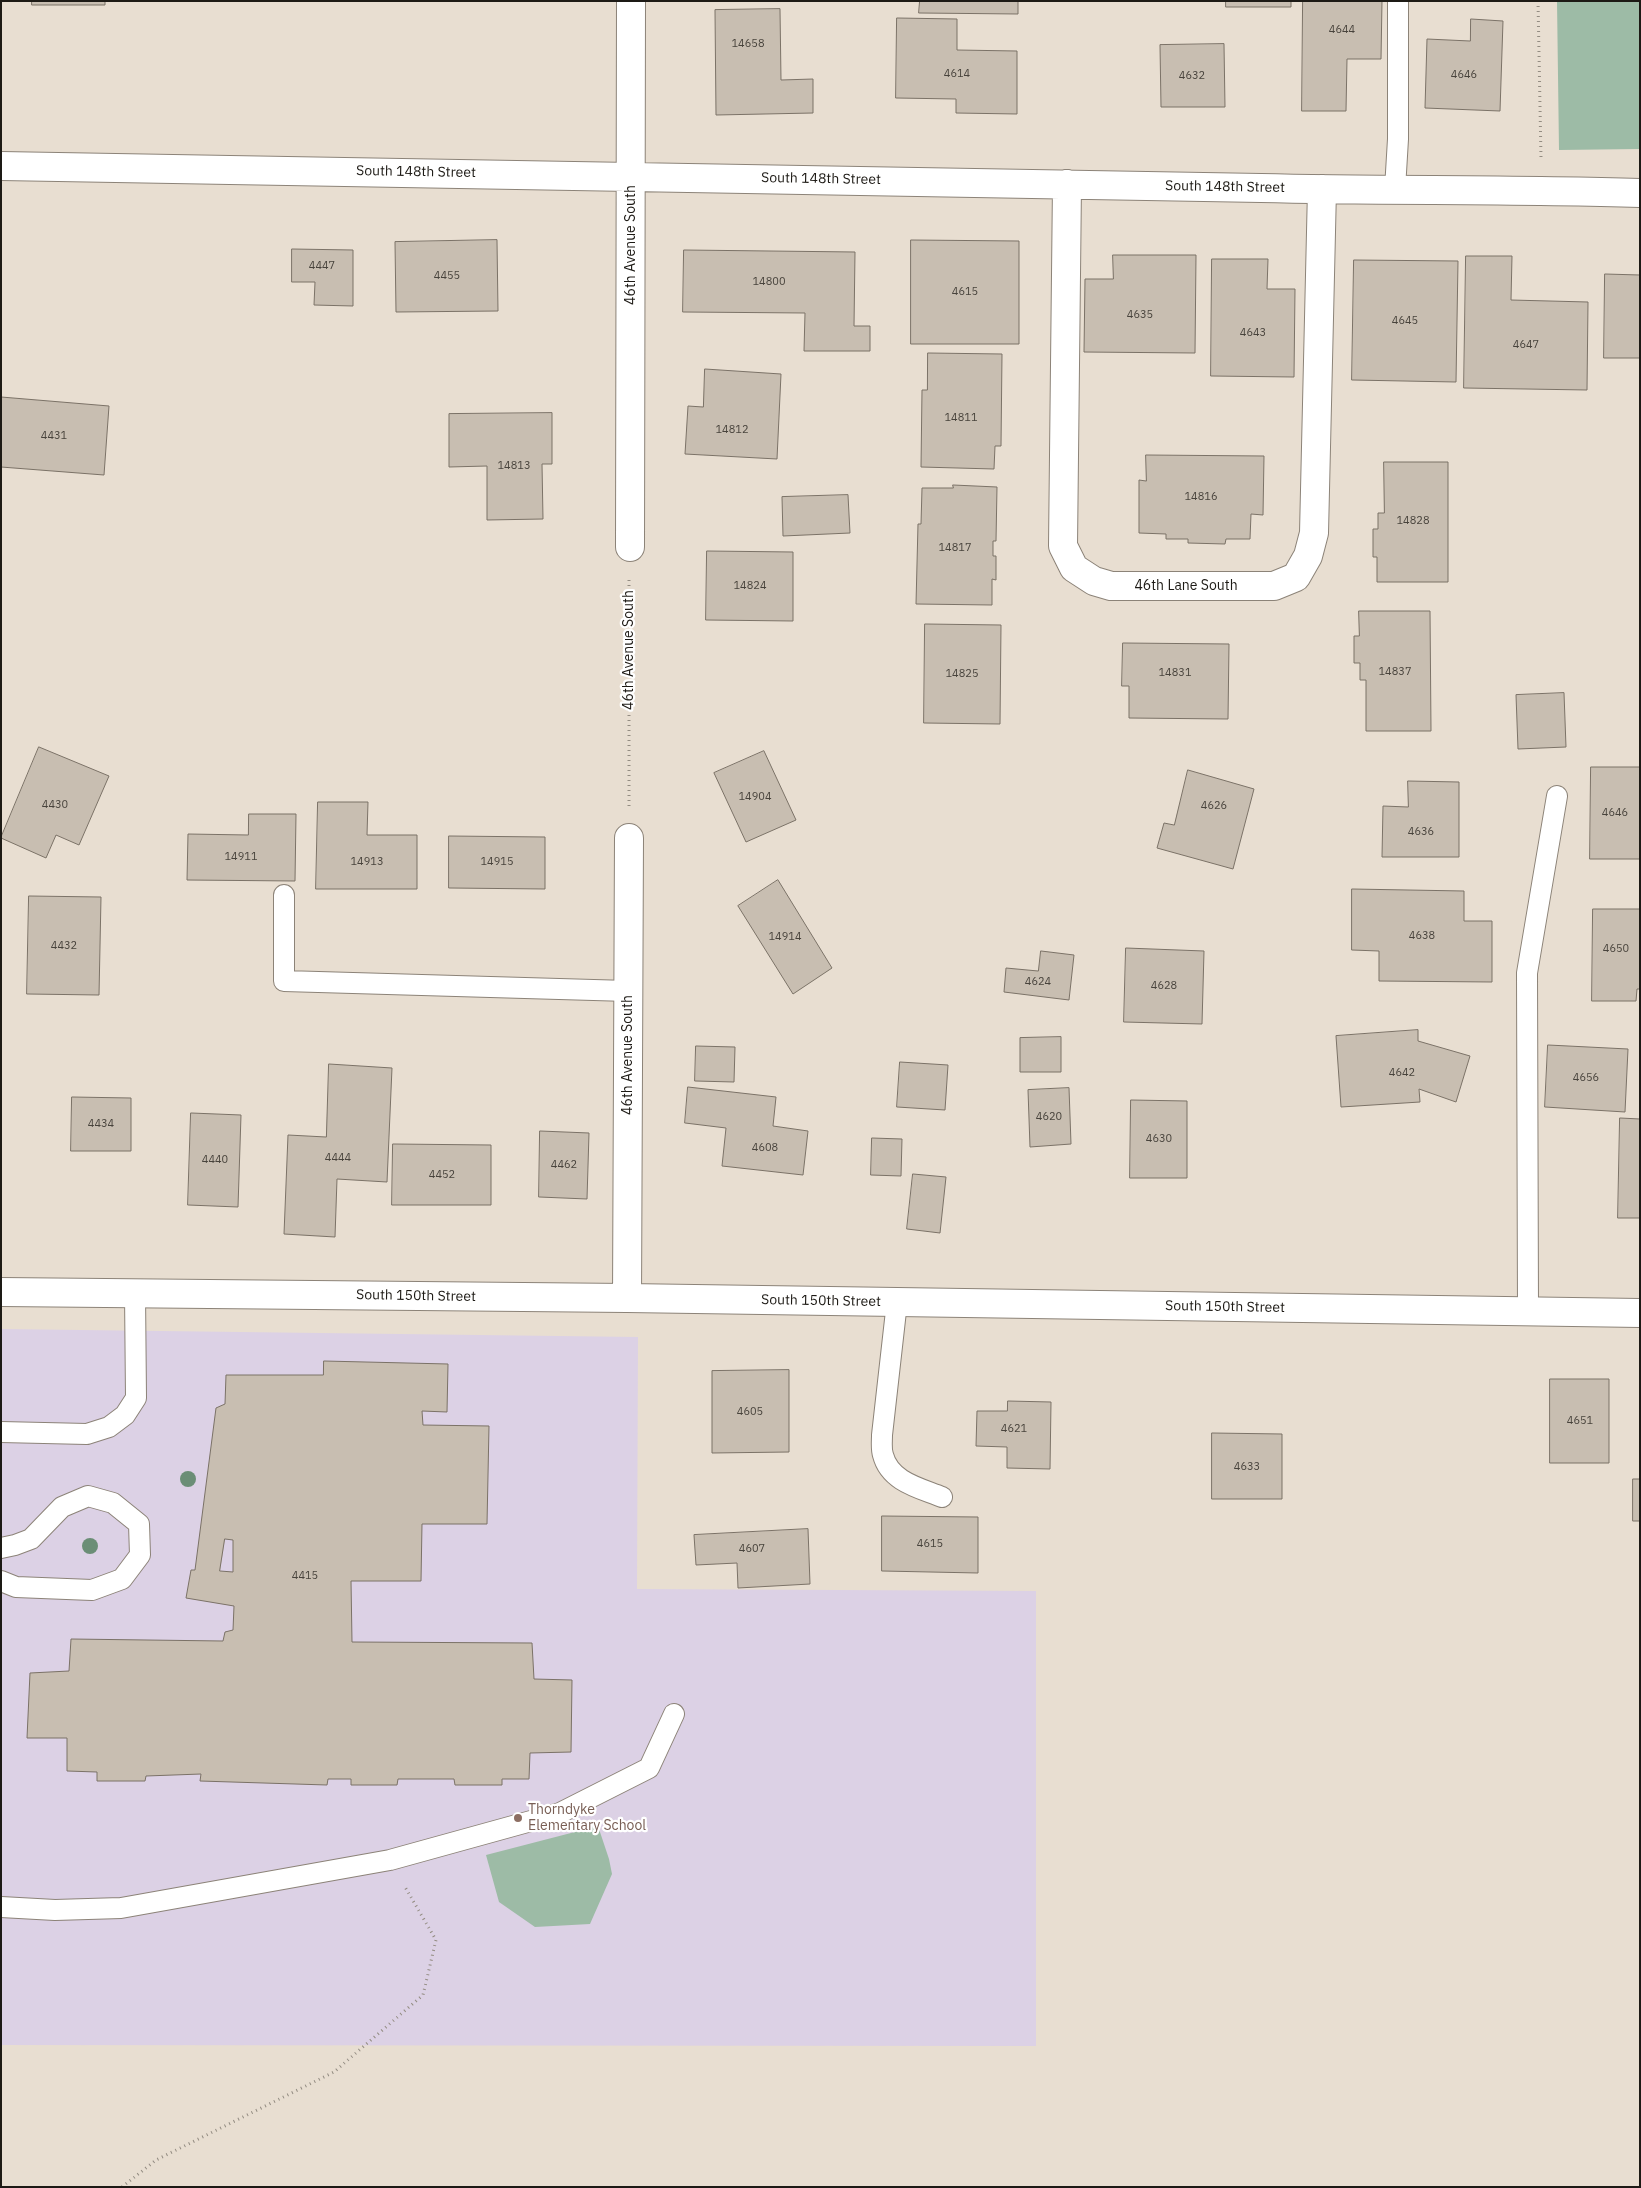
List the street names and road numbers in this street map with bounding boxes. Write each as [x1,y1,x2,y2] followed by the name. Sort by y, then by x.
[356,163,476,181] street label: South 148th Street
[761,170,881,188] street label: South 148th Street
[1165,178,1285,196] street label: South 148th Street
[623,185,639,305] street label: 46th Avenue South
[1134,578,1238,594] street label: 46th Lane South
[621,590,637,710] street label: 46th Avenue South
[620,995,636,1115] street label: 46th Avenue South
[356,1287,476,1305] street label: South 150th Street
[761,1292,881,1310] street label: South 150th Street
[1165,1298,1285,1316] street label: South 150th Street

